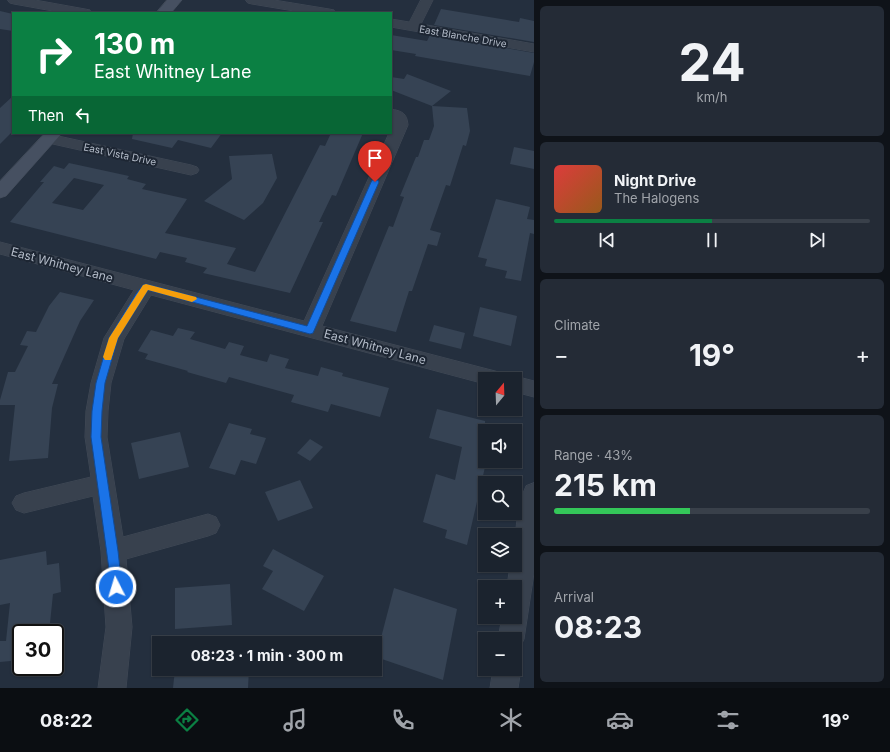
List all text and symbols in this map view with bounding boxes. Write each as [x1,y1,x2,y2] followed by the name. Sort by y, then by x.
[418,22,508,50] street label: East Blanche Drive
[94,27,175,61] text: 130 m
[28,28,80,80] icon: right
[678,31,746,94] text: 24
[94,61,251,82] text: East Whitney Lane
[697,89,727,105] text: km/h
[72,104,94,126] icon: left
[28,106,64,125] text: Then
[82,140,158,168] street label: East Vista Drive
[358,141,392,182] pin
[364,147,386,169] icon: arrive
[614,171,696,190] text: Night Drive
[614,190,699,206] text: The Halogens
[596,229,618,251] icon: previous
[701,229,723,251] icon: pause
[806,229,828,251] icon: next
[10,244,115,285] street label: East Whitney Lane
[554,317,600,333] text: Climate
[323,326,428,367] street label: East Whitney Lane
[689,337,735,373] text: 19°
[554,342,569,368] text: −
[855,342,870,368] text: +
[478,372,522,416] north arrow
[478,372,522,676] map controls
[478,424,522,468] button: sound
[554,447,633,463] text: Range · 43%
[554,467,657,503] text: 215 km
[478,476,522,520] button: search
[478,528,522,572] button: layers
[95,566,137,608] position arrow
[478,580,522,624] button: +
[554,589,594,605] text: Arrival
[554,609,642,645] text: 08:23
[12,624,64,676] speed limit sign: 30
[478,632,522,676] button: −
[191,646,343,665] text: 08:23 · 1 min · 300 m
[173,706,201,734] icon: directions
[281,706,309,734] icon: music
[389,706,417,734] icon: phone
[497,706,525,734] icon: climate
[606,706,634,734] icon: car
[714,706,742,734] icon: filters
[40,710,93,731] text: 08:22
[822,710,850,731] text: 19°

